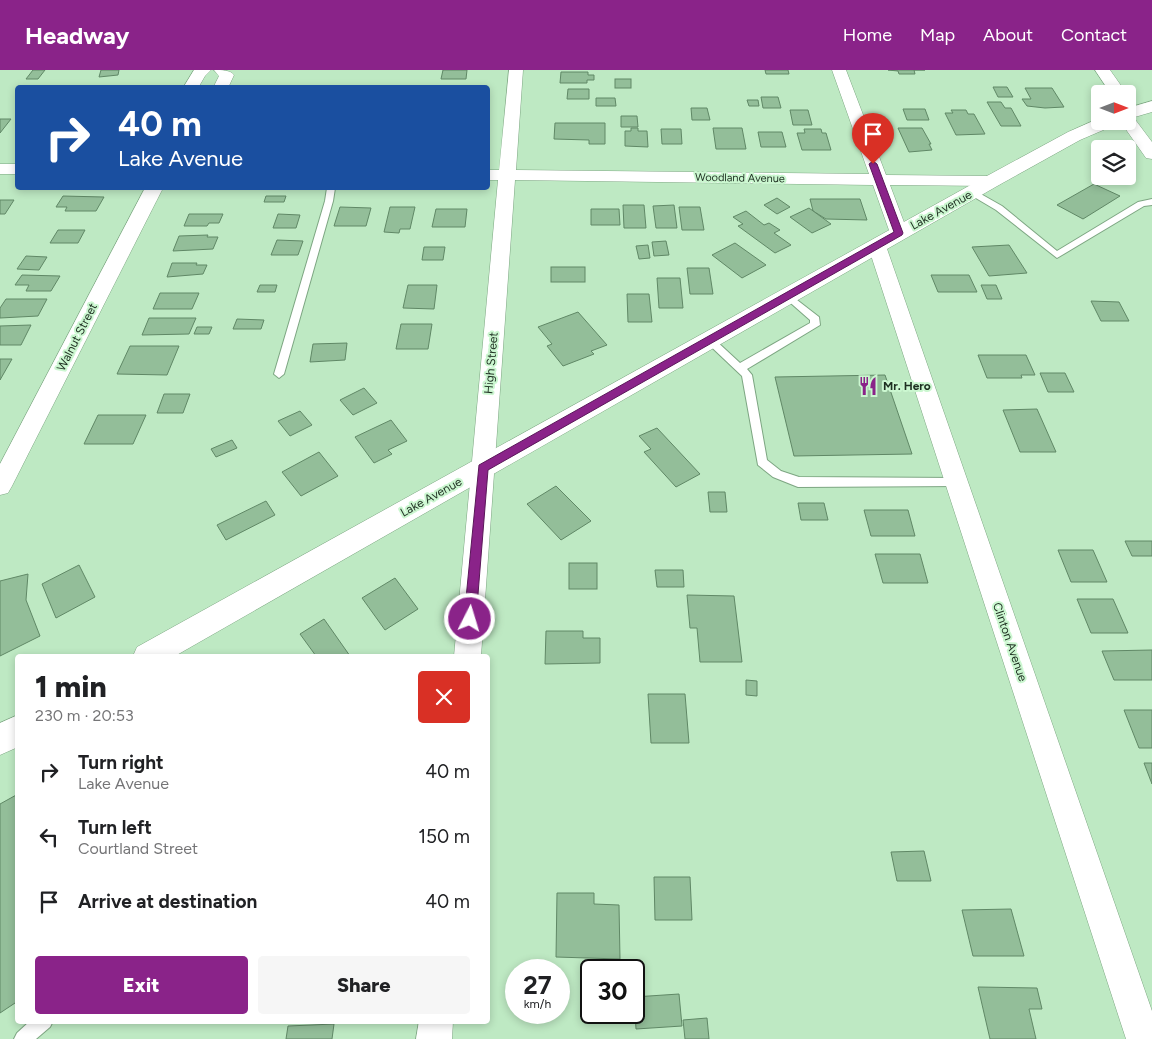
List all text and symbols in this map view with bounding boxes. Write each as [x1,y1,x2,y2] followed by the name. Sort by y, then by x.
[25,21,129,50] text: Headway
[843,24,892,46] text: Home
[920,24,955,46] text: Map
[983,24,1033,46] text: About
[1061,24,1127,46] text: Contact
[1091,85,1136,130] north arrow
[1091,85,1136,185] map controls
[118,103,202,145] text: 40 m
[35,105,100,170] icon: right
[852,113,894,164] pin
[859,120,887,148] icon: arrive
[1091,140,1136,185] button: layers
[118,145,243,172] text: Lake Avenue
[695,171,785,185] street label: Woodland Avenue
[908,187,975,233] street label: Lake Avenue
[54,300,100,373] street label: Walnut Street
[481,331,501,395] street label: High Street
[857,375,879,397] restaurant icon: Mr. Hero
[883,379,931,393] place label: Mr. Hero
[398,474,465,520] street label: Lake Avenue
[443,592,495,644] position arrow
[990,601,1030,684] street label: Clinton Avenue
[35,668,107,705] text: 1 min
[418,671,470,723] button: close
[35,706,134,725] text: 230 m · 20:53
[78,751,164,774] text: Turn right
[35,758,63,786] icon: right
[425,760,470,783] text: 40 m
[78,774,169,793] text: Lake Avenue
[78,816,152,839] text: Turn left
[35,823,63,851] icon: left
[418,825,470,848] text: 150 m
[78,839,198,858] text: Courtland Street
[35,888,63,916] icon: arrive
[78,890,257,913] text: Arrive at destination
[425,890,470,913] text: 40 m
[35,956,248,1014] button: Exit
[258,956,470,1014] button: Share
[580,959,645,1024] speed limit sign: 30
[523,970,552,1000] text: 27
[524,997,551,1011] text: km/h

